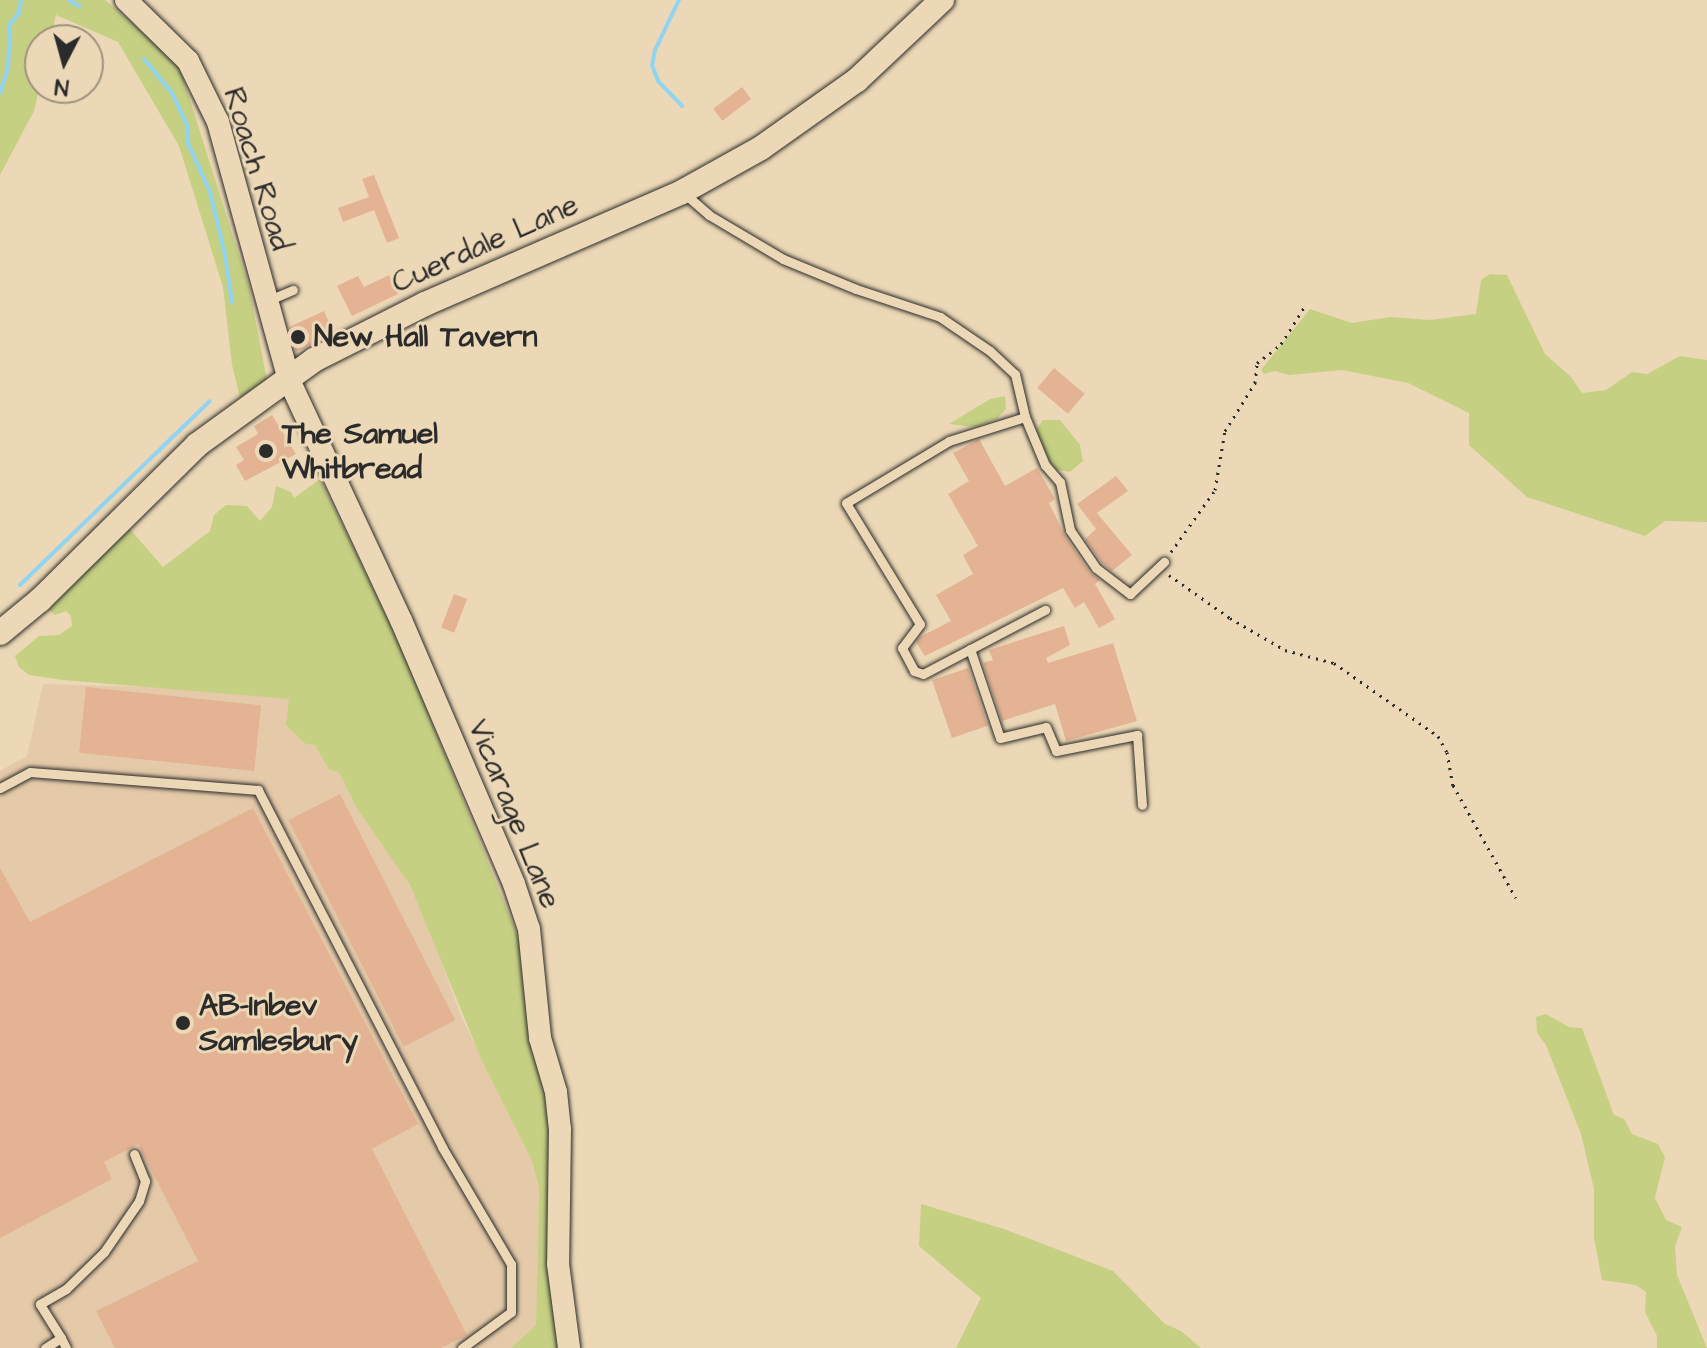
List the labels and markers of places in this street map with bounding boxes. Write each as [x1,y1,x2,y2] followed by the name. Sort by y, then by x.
[314,319,537,355] place label: New Hall Tavern
[289,328,307,346] marker: New Hall Tavern
[282,416,438,486] place label: The Samuel Whitbread
[257,442,275,460] marker: The Samuel Whitbread
[199,988,358,1058] place label: AB-Inbev Samlesbury
[174,1014,192,1032] marker: AB-Inbev Samlesbury

